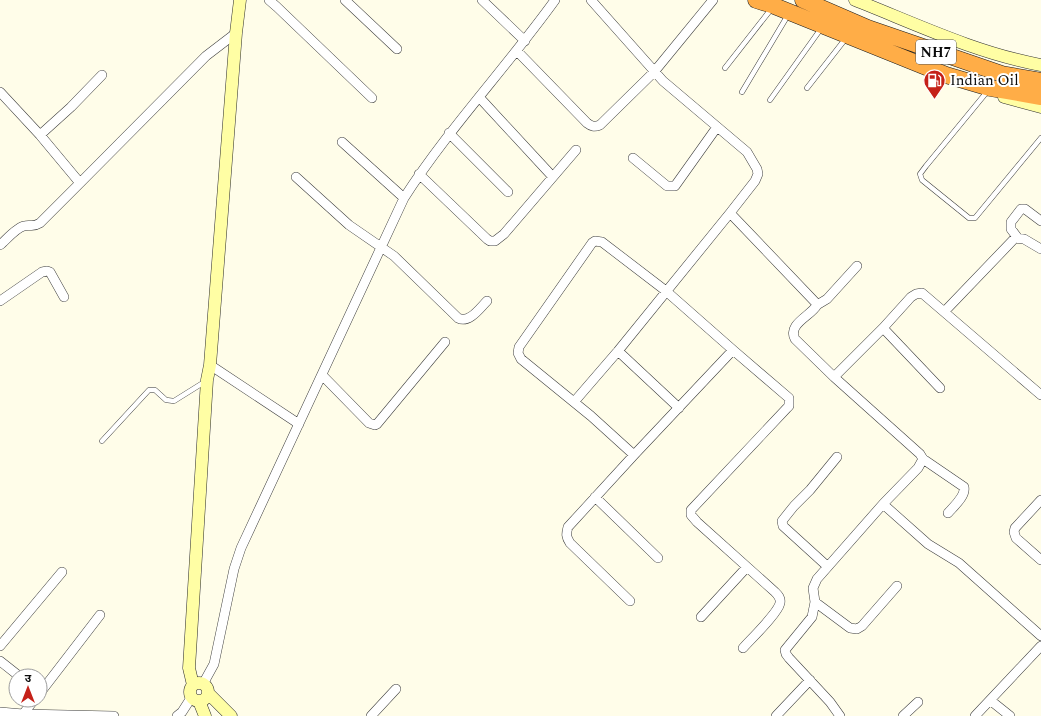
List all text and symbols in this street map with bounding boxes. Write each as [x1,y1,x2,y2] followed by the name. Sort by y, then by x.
[916,40,956,64] road number: NH7
[922,67,948,100] fuel station icon: Indian Oil
[950,69,1019,92] place label: Indian Oil
[8,668,48,708] north arrow
[25,670,32,687] text: उ

